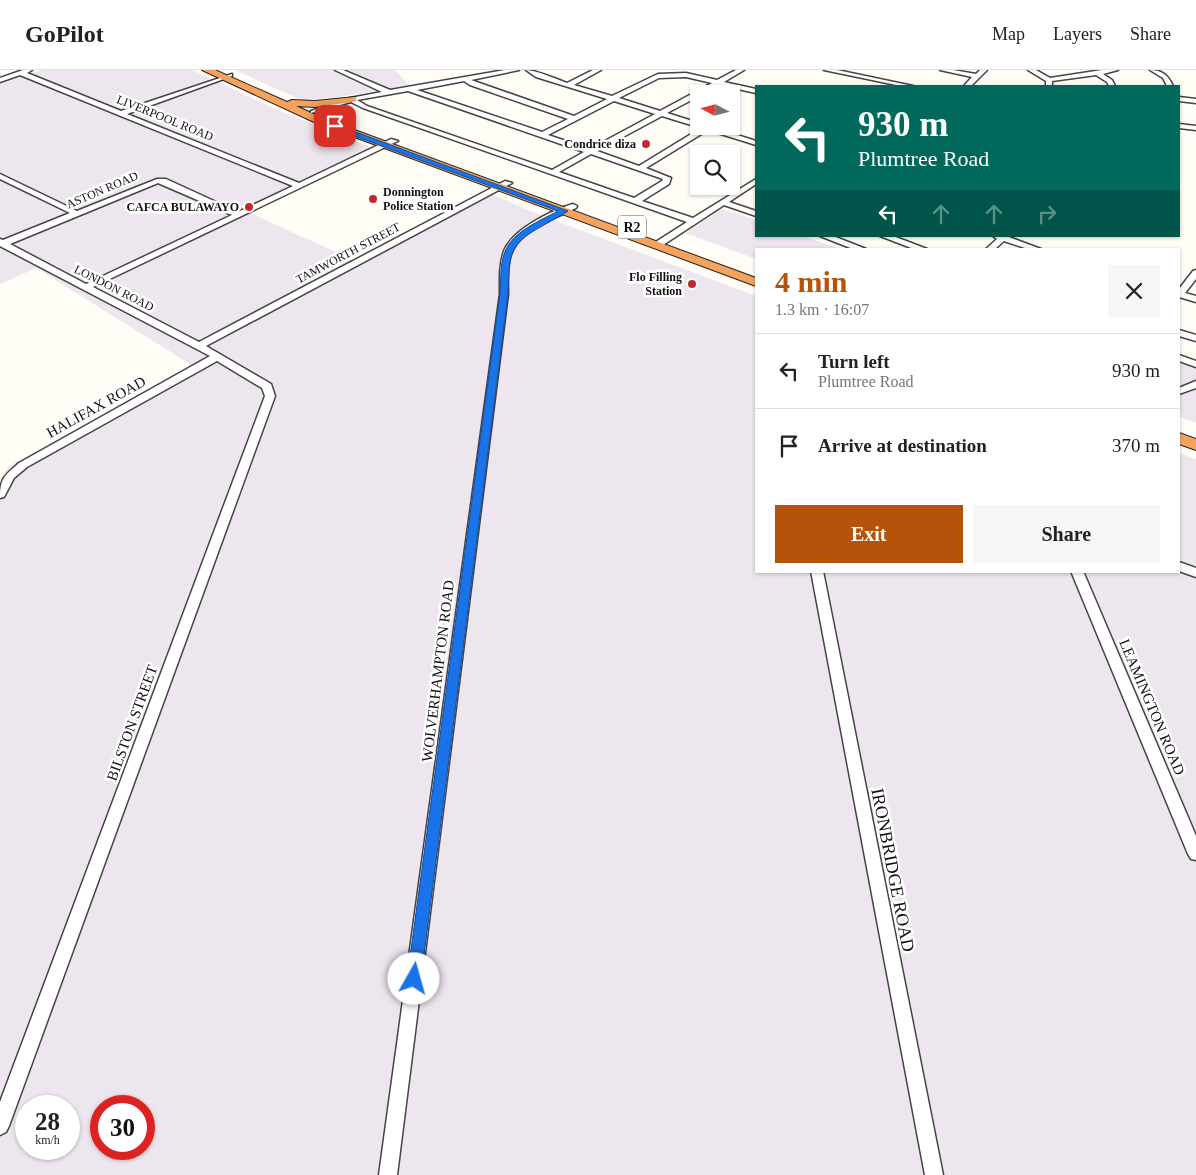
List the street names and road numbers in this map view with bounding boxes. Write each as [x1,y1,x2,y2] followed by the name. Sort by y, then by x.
[115,92,216,144] street label: LIVERPOOL ROAD
[64,168,140,211] street label: ASTON ROAD
[618,216,646,238] road number: R2
[294,219,403,286] street label: TAMWORTH STREET
[72,262,157,314] street label: LONDON ROAD
[44,373,149,441] street label: HALIFAX ROAD
[419,579,457,763] street label: WOLVERHAMPTON ROAD
[1116,637,1188,777] street label: LEAMINGTON ROAD
[104,663,160,783] street label: BILSTON STREET
[867,786,919,954] street label: IRONBRIDGE ROAD

